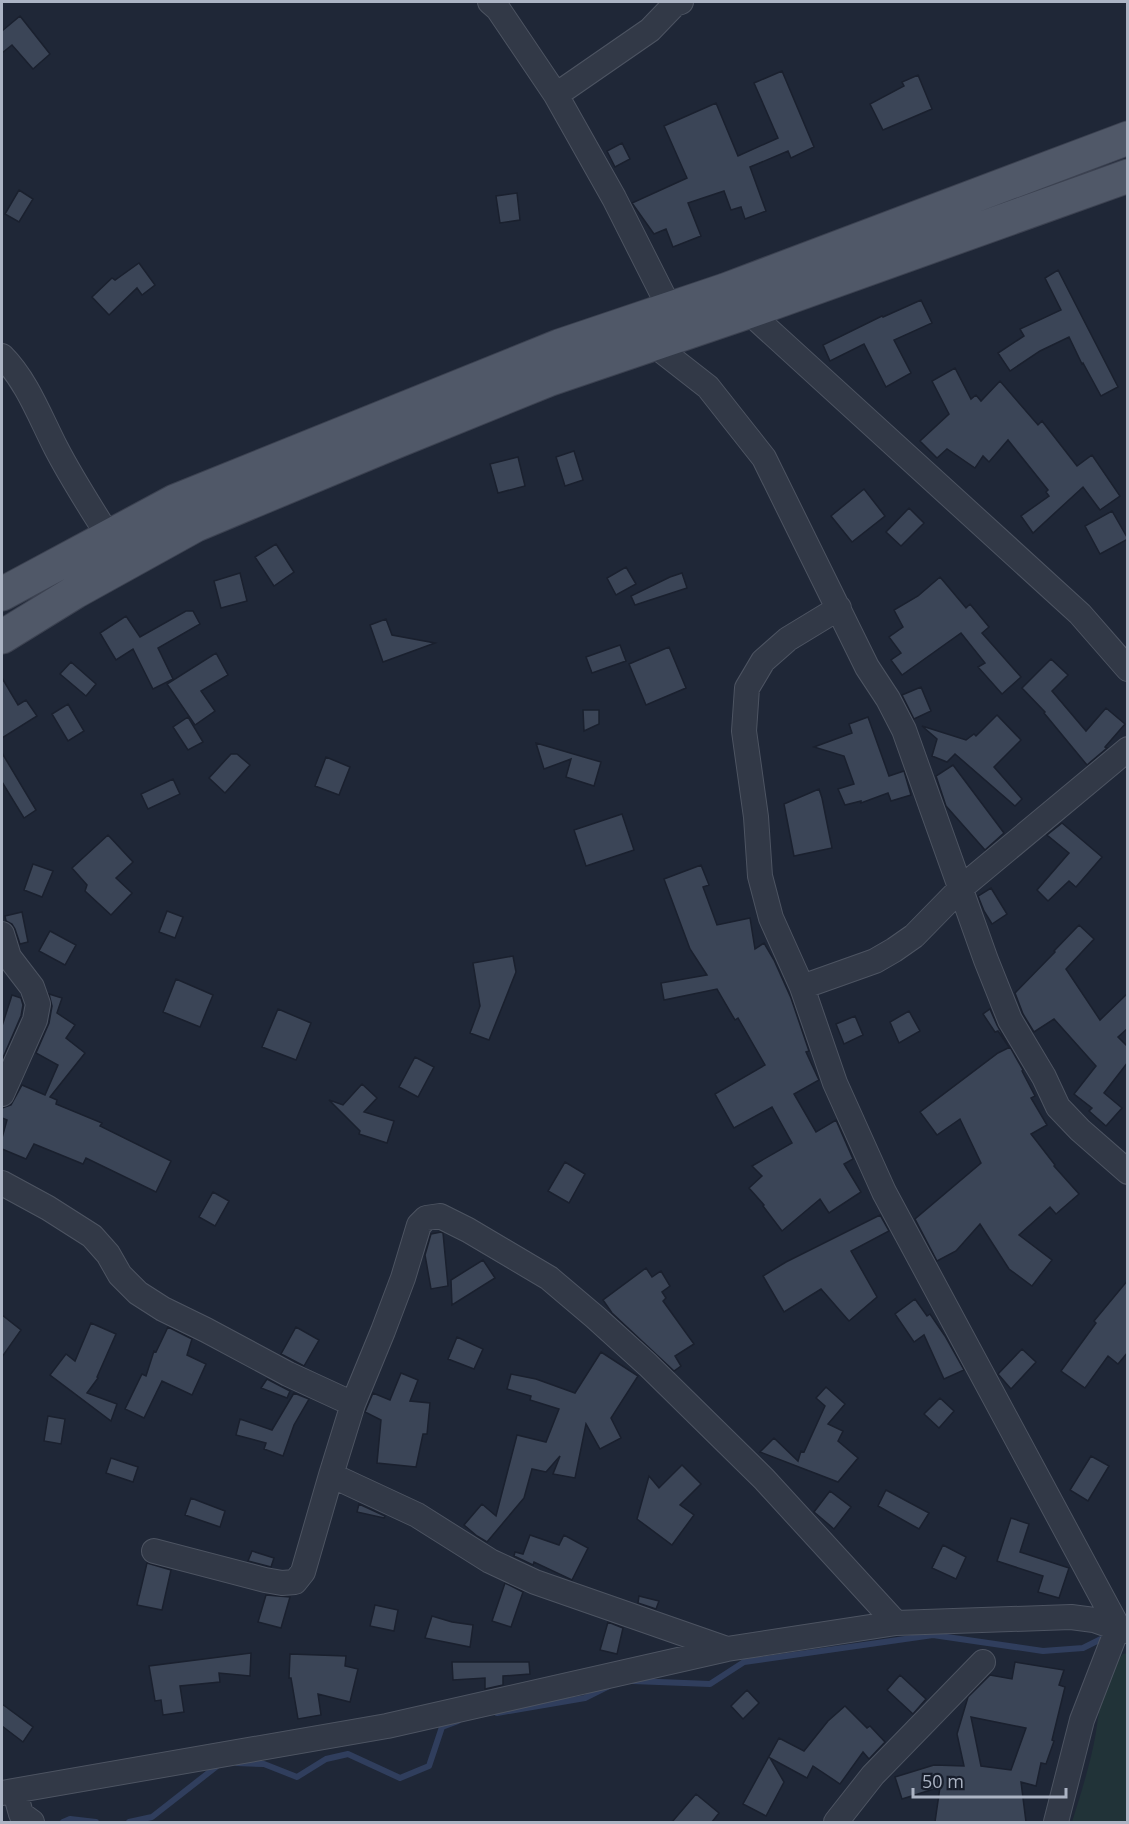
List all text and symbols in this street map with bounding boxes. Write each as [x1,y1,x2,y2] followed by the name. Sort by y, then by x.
[913,1761,1066,1799] scale bar
[922,1769,964,1793] text: 50 m

